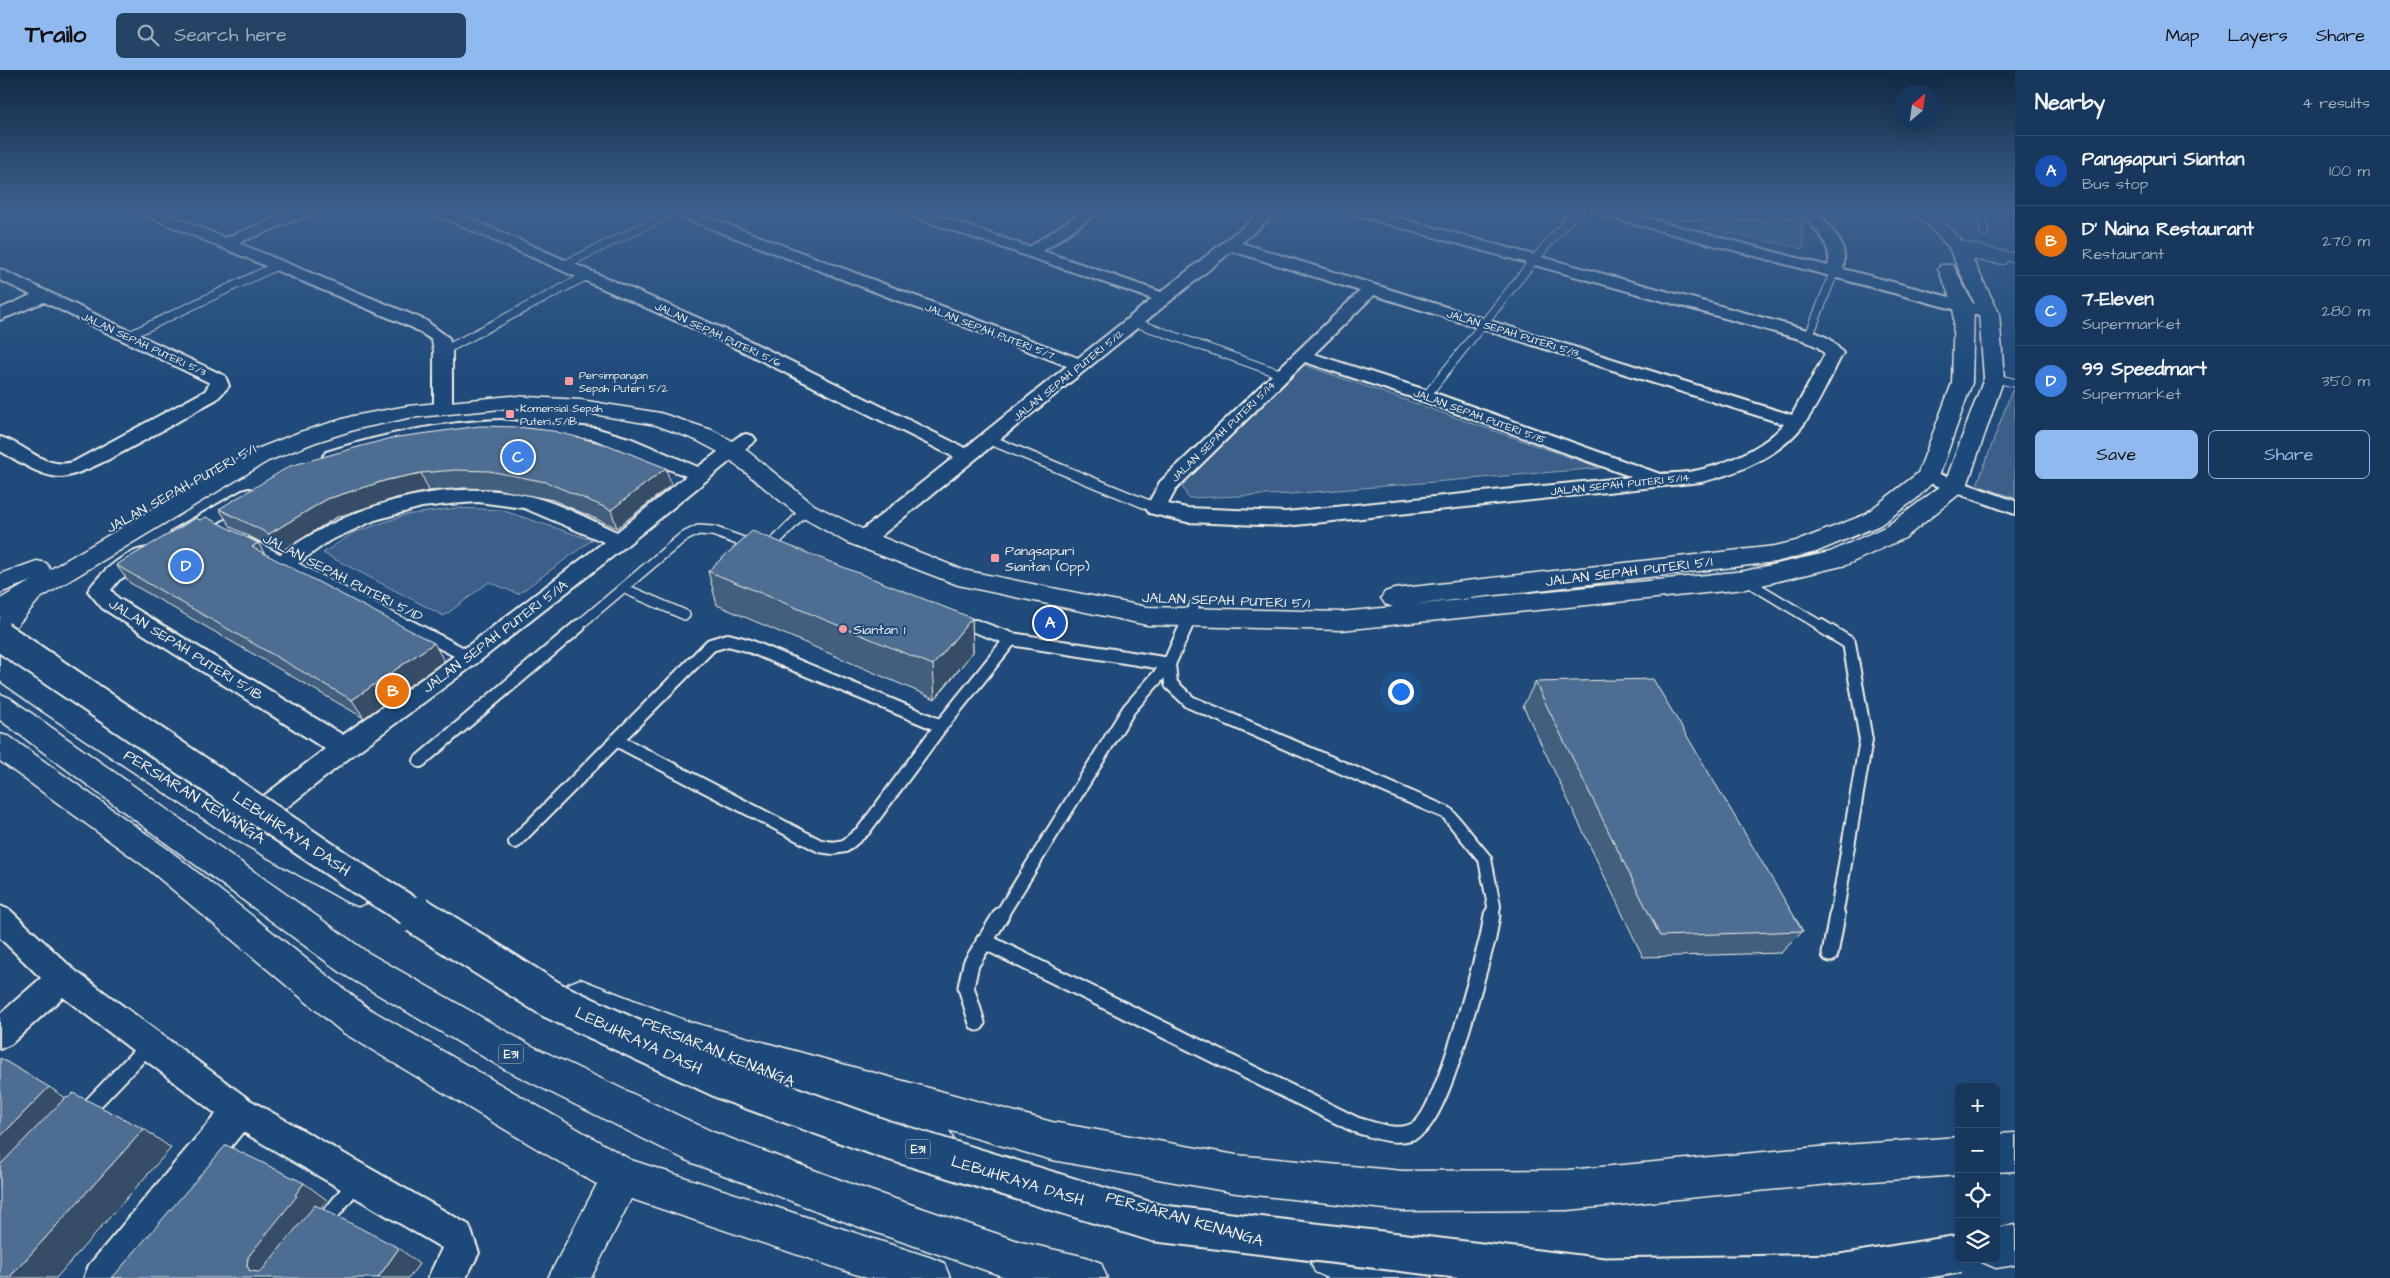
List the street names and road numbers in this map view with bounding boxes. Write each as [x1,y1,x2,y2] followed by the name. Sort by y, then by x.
[652,299,783,370] street label: JALAN SEPAH PUTERI 5/6
[923,300,1057,363] street label: JALAN SEPAH PUTERI 5/7
[1445,306,1581,361] street label: JALAN SEPAH PUTERI 5/13
[79,309,209,380] street label: JALAN SEPAH PUTERI 5/3
[1010,326,1127,425] street label: JALAN SEPAH PUTERI 5/12
[1168,377,1279,485] street label: JALAN SEPAH PUTERI 5/14
[1411,385,1548,448] street label: JALAN SEPAH PUTERI 5/15
[103,439,260,538] street label: JALAN SEPAH PUTERI 5/1
[1550,470,1691,499] street label: JALAN SEPAH PUTERI 5/14
[259,529,426,627] street label: JALAN SEPAH PUTERI 5/1D
[1544,552,1714,592] street label: JALAN SEPAH PUTERI 5/1
[419,575,572,698] street label: JALAN SEPAH PUTERI 5/1A
[1142,588,1311,614] street label: JALAN SEPAH PUTERI 5/1
[105,594,266,706] street label: JALAN SEPAH PUTERI 5/1B
[120,744,269,849] street label: PERSIARAN KENANGA
[228,786,355,882] street label: LEBUHRAYA DASH
[571,1002,706,1080] street label: LEBUHRAYA DASH
[639,1011,798,1093] street label: PERSIARAN KENANGA
[498,1044,524,1064] road number: E31
[906,1140,930,1158] road number: E31
[948,1150,1087,1212] street label: LEBUHRAYA DASH
[1103,1186,1266,1252] street label: PERSIARAN KENANGA

